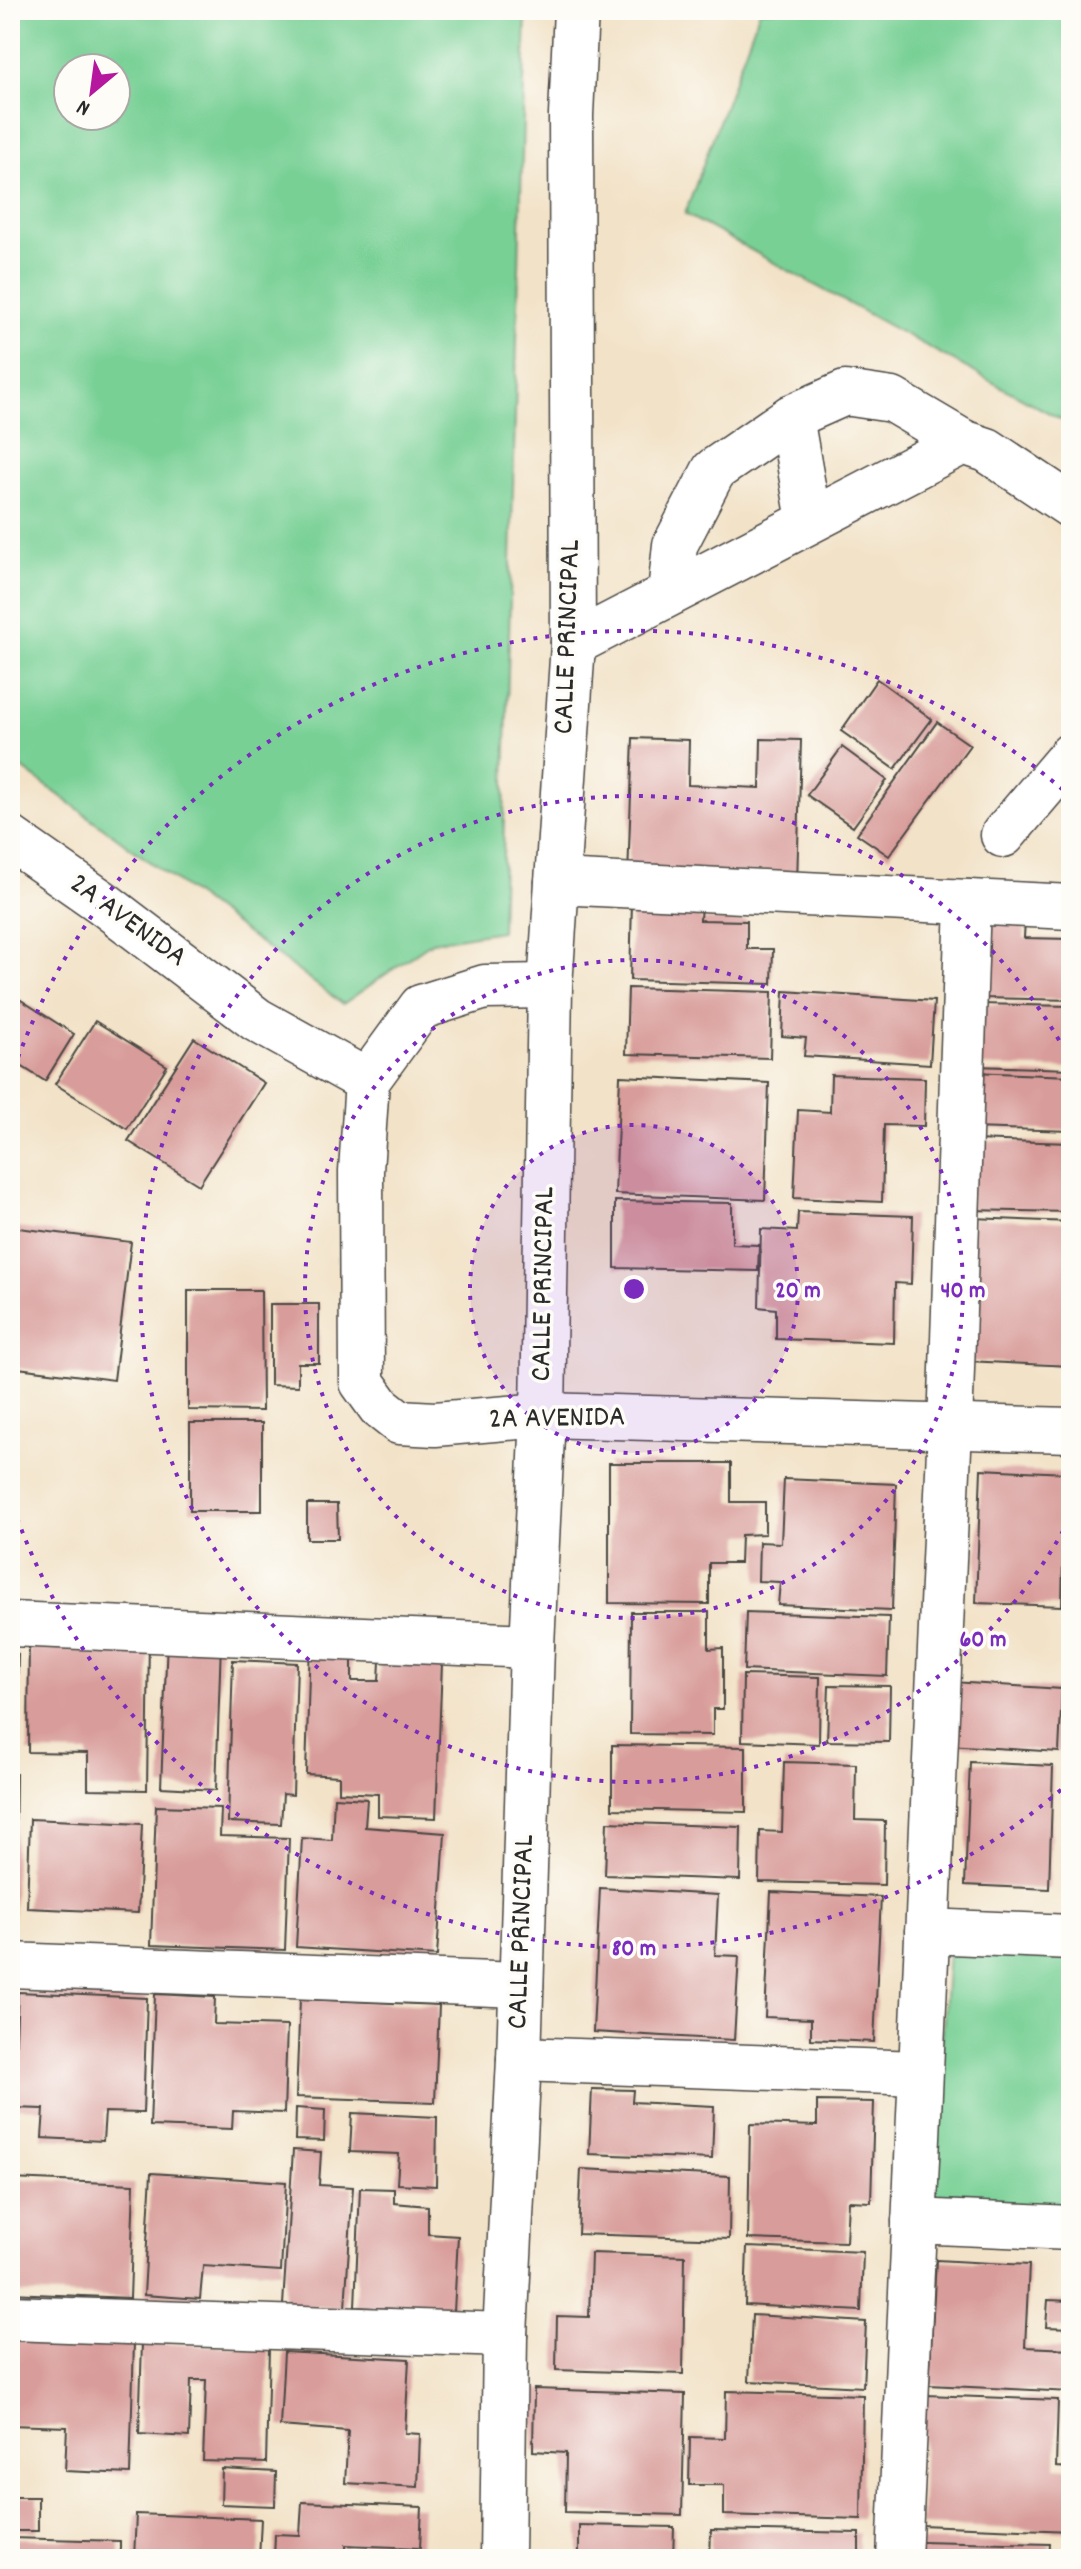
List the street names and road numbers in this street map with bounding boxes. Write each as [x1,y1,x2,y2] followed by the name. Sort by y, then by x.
[544,539,594,735] street label: CALLE PRINCIPAL
[59,864,195,980] street label: 2A AVENIDA
[522,1186,568,1382] street label: CALLE PRINCIPAL
[488,1397,626,1443] street label: 2A AVENIDA
[498,1834,548,2030] street label: CALLE PRINCIPAL

